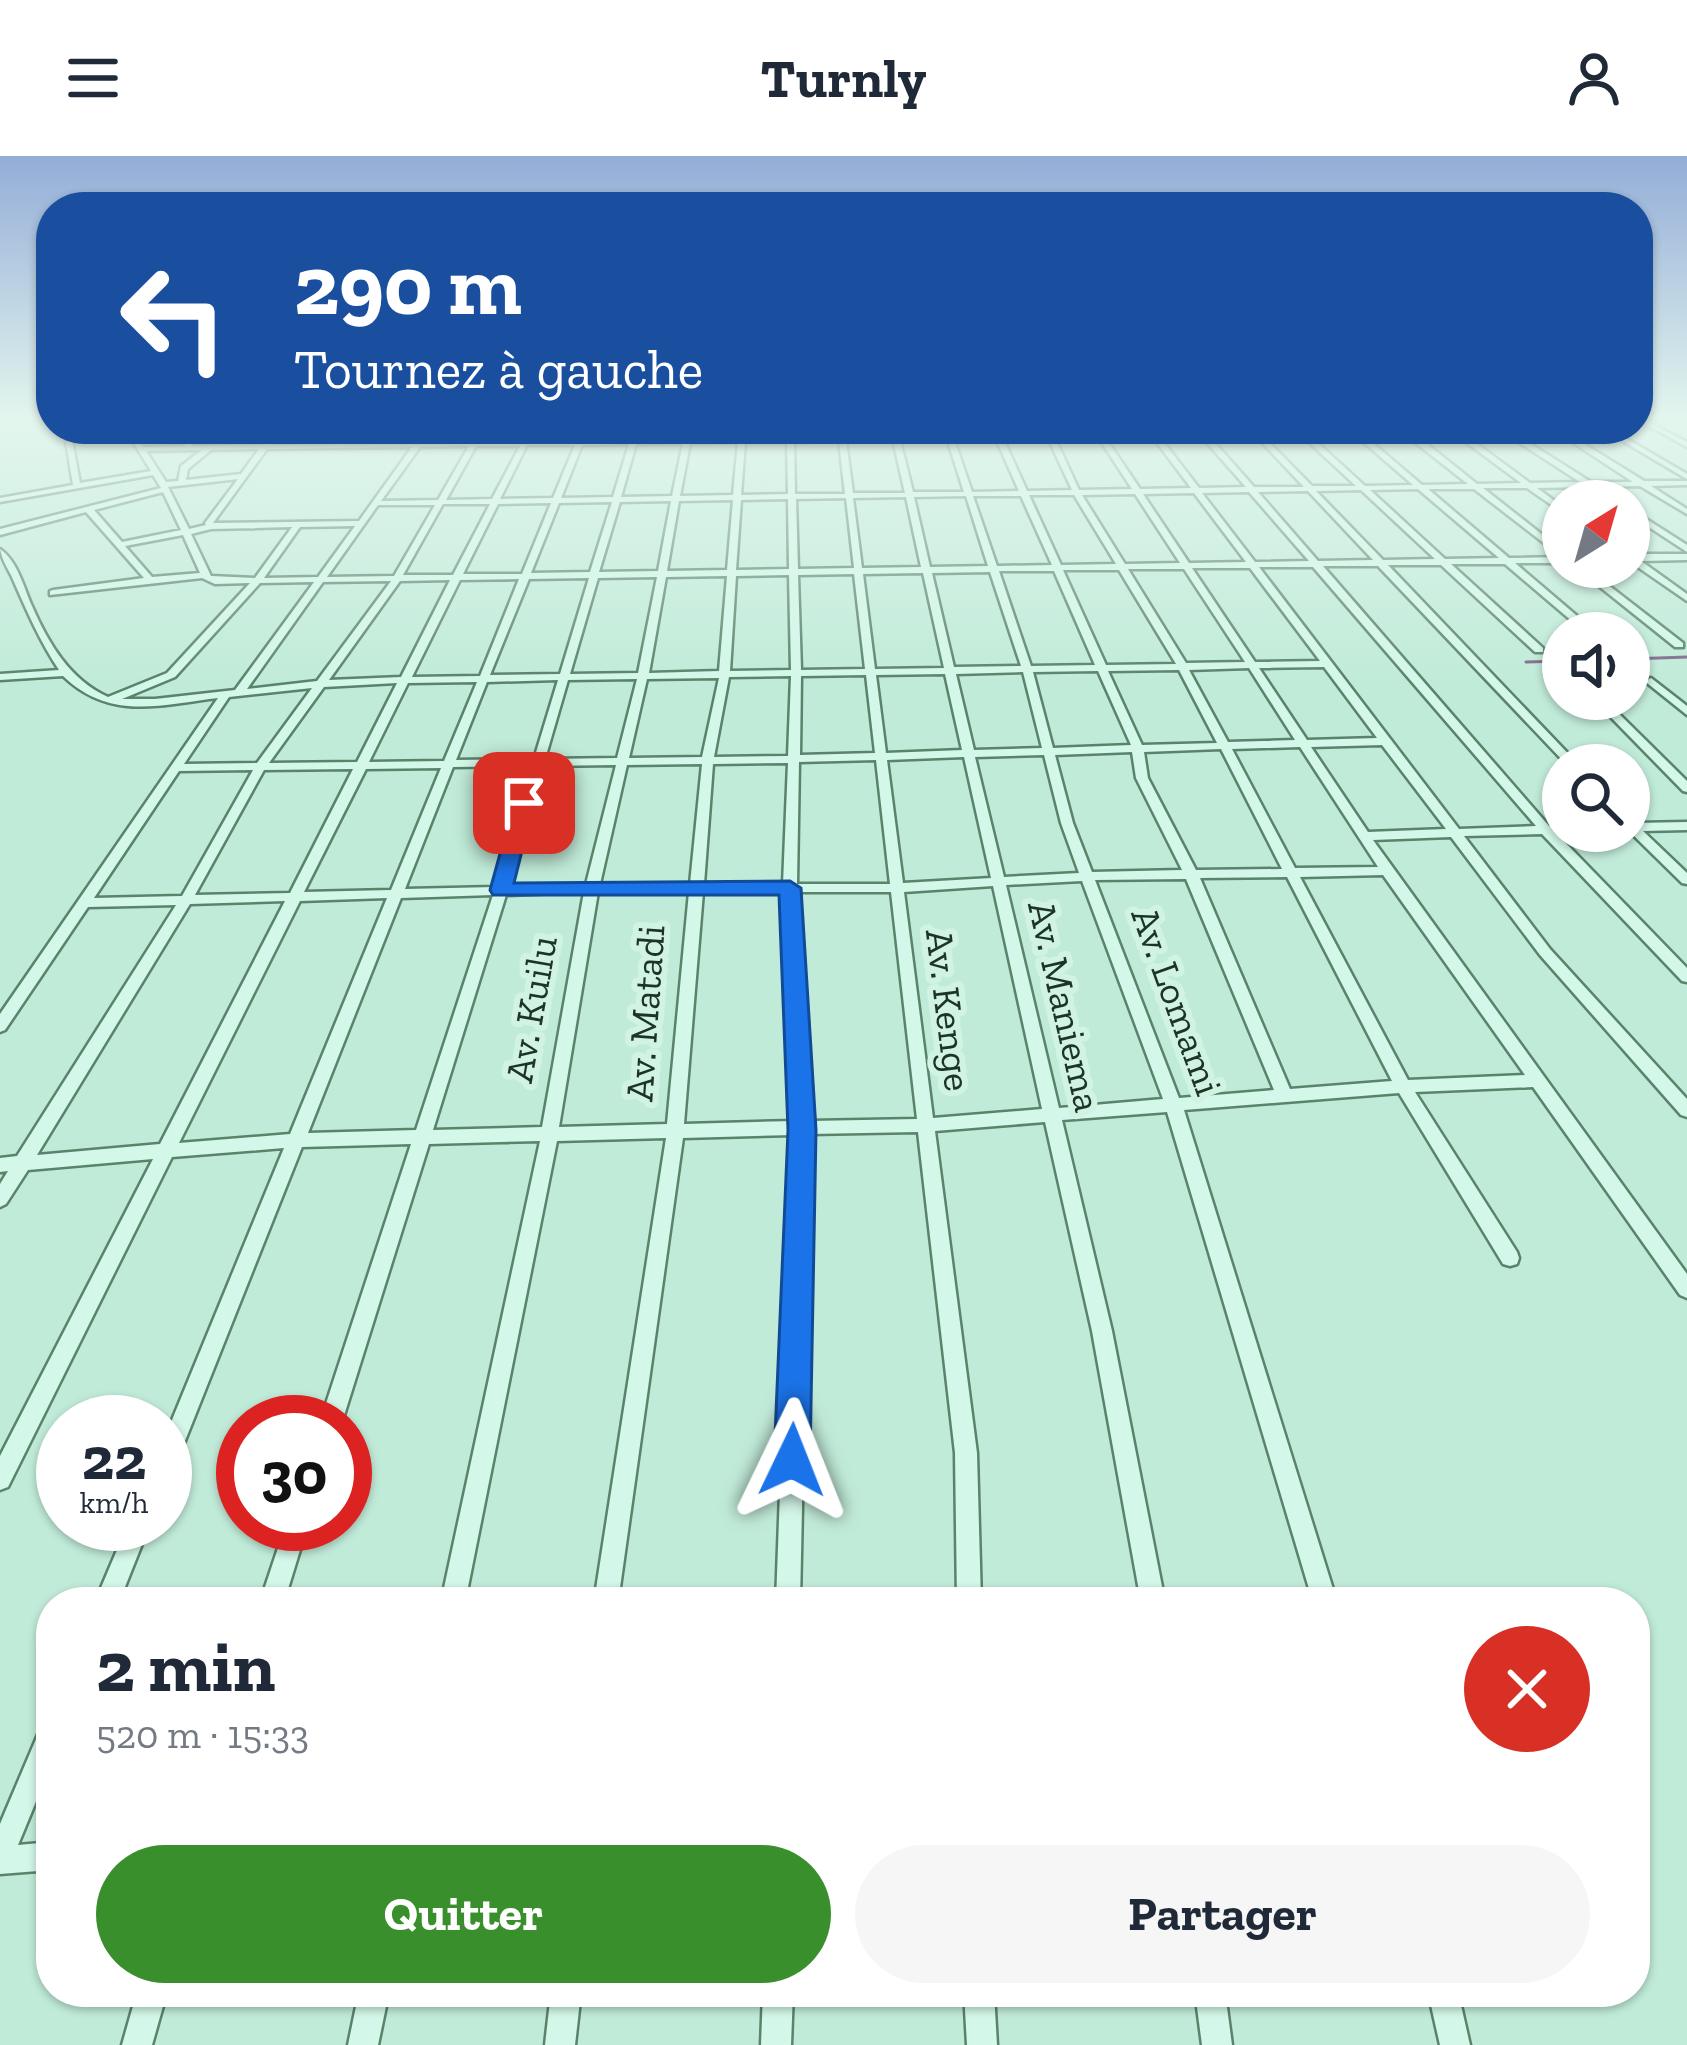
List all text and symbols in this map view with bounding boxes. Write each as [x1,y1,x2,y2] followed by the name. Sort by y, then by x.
[60,45,126,111] icon: menu
[1561,45,1627,111] icon: person
[761,46,926,111] text: Turnly
[294,235,522,336] text: 290 m
[96,240,252,396] icon: left
[294,337,703,402] text: Tournez à gauche
[1542,480,1650,588] north arrow
[1542,480,1650,852] map controls
[1542,612,1650,720] button: sound
[1542,744,1650,852] button: search
[473,752,575,854] pin
[491,770,557,836] icon: arrive
[1018,896,1112,1116] street label: Av. Maniema
[1121,901,1233,1102] street label: Av. Lomami
[615,923,675,1103] street label: Av. Matadi
[916,926,982,1094] street label: Av. Kenge
[495,932,567,1086] street label: Av. Kuilu
[216,1395,372,1551] speed limit sign: 30
[729,1397,855,1523] position arrow
[82,1422,146,1494] text: 22
[80,1485,148,1521] text: km/h
[96,1623,275,1709] text: 2 min
[1464,1626,1590,1752] button: close
[96,1711,309,1758] text: 520 m · 15:33
[96,1845,831,1983] button: Quitter
[855,1845,1590,1983] button: Partager

